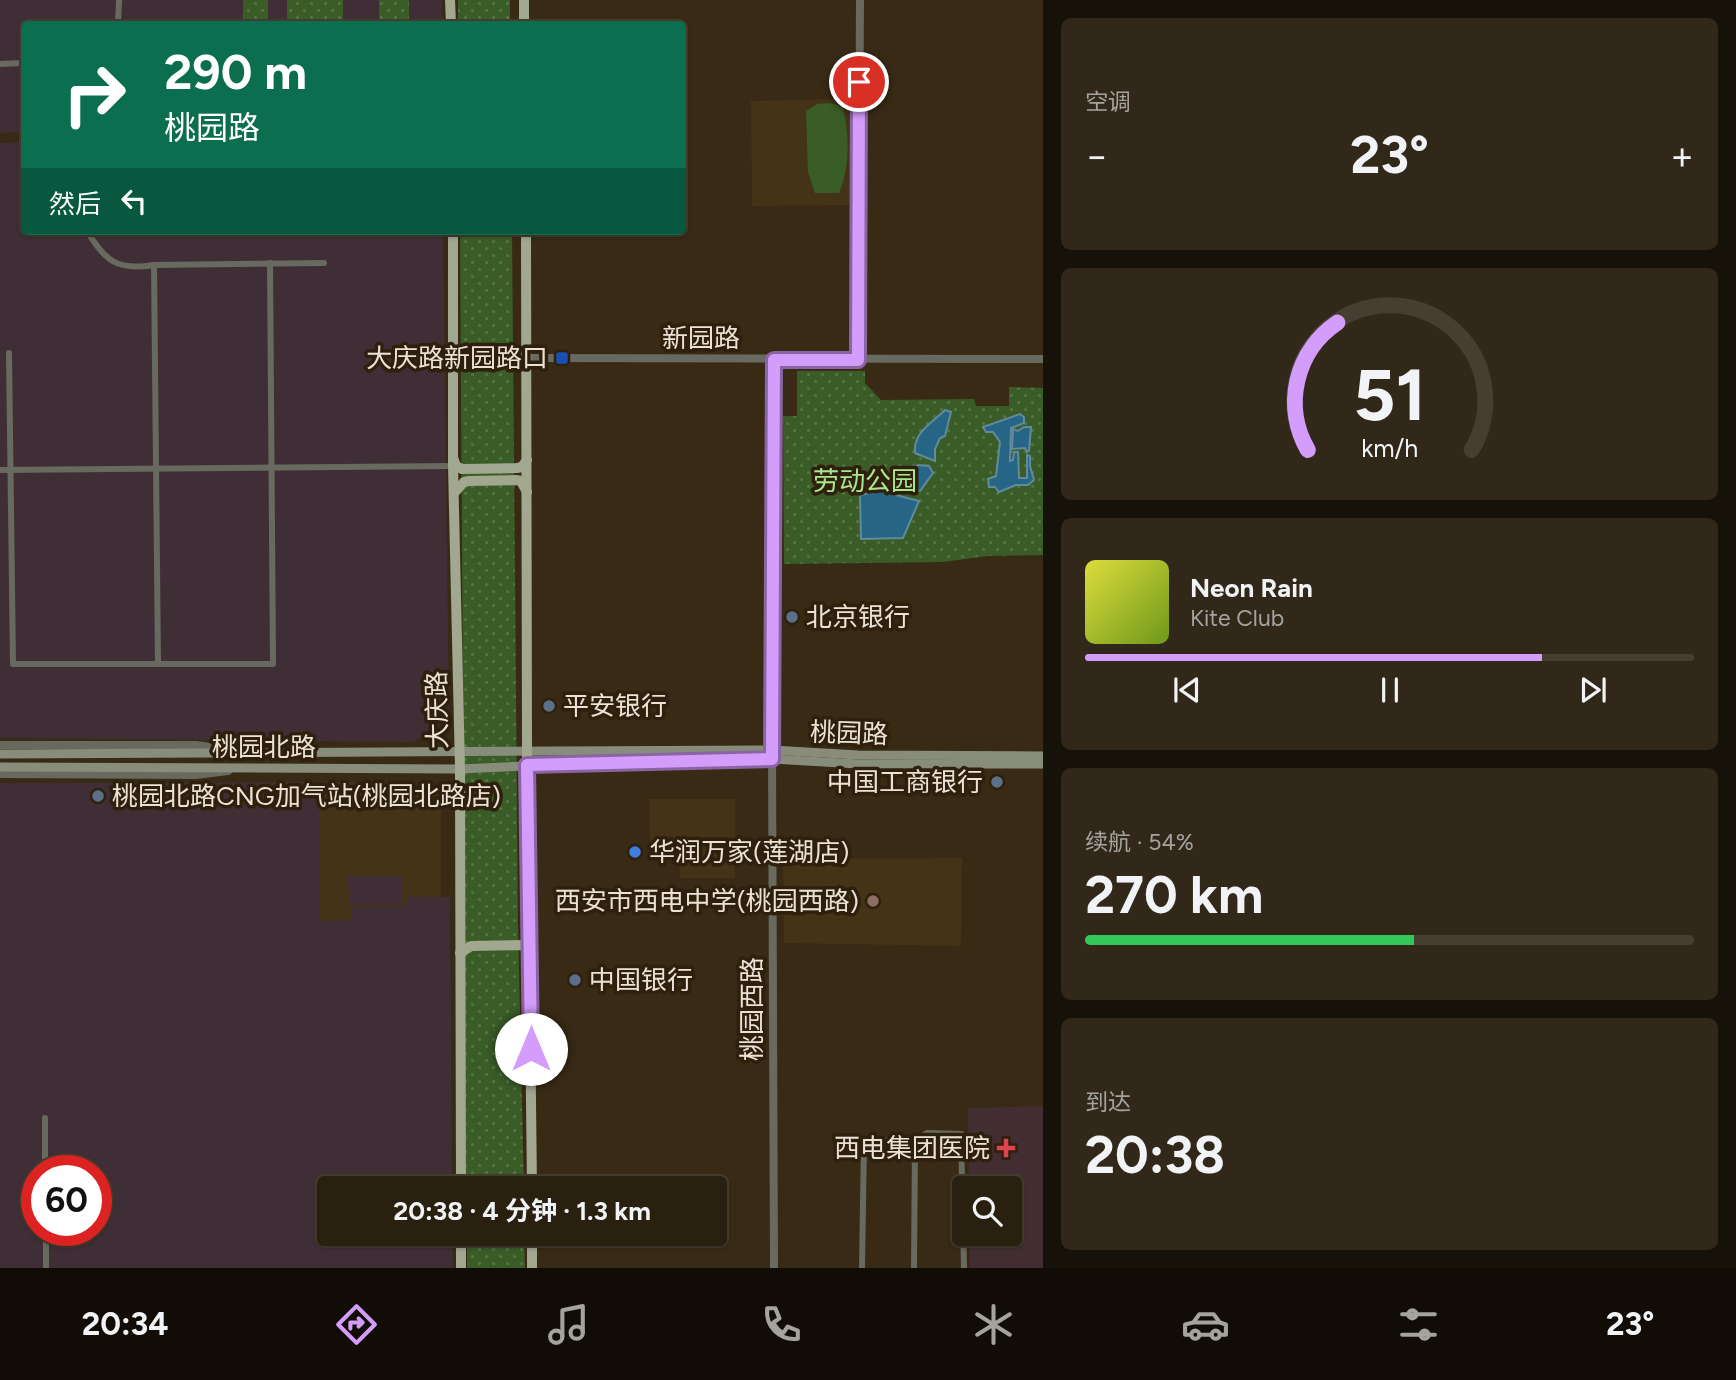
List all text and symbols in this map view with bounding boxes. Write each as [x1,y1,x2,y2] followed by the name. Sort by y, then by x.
[164,42,307,101] text: 290 m
[49,49,140,140] icon: right
[829,52,889,112] pin
[840,63,878,101] icon: arrive
[1085,88,1131,116] text: 空调
[164,109,260,147] text: 桃园路
[1350,124,1429,186] text: 23°
[1085,133,1109,179] text: −
[1670,133,1694,179] text: +
[115,182,153,220] icon: left
[49,188,101,220] text: 然后
[662,322,740,354] street label: 新园路
[366,342,548,374] place label: 大庆路新园路口
[554,350,570,366] marker: 大庆路新园路口
[1353,351,1426,438] text: 51
[1361,433,1418,463] text: km/h
[813,465,917,497] park label: 劳动公园
[1190,572,1313,604] text: Neon Rain
[806,601,910,633] place label: 北京银行
[1190,604,1284,632] text: Kite Club
[784,609,800,625] marker: 北京银行
[420,671,454,749] street label: 大庆路
[1168,671,1206,709] icon: previous
[1371,671,1409,709] icon: pause
[1574,671,1612,709] icon: next
[563,690,667,722] place label: 平安银行
[541,698,557,714] marker: 平安银行
[809,716,889,750] street label: 桃园路
[212,731,316,763] street label: 桃园北路
[827,766,983,798] place label: 中国工商银行
[989,774,1005,790] marker: 中国工商银行
[112,780,501,812] place label: 桃园北路CNG加气站(桃园北路店)
[90,788,106,804] marker: 桃园北路CNG加气站(桃园北路店)
[1085,828,1194,856] text: 续航 · 54%
[649,836,849,868] place label: 华润万家(莲湖店)
[627,844,643,860] marker: 华润万家(莲湖店)
[1085,864,1263,926] text: 270 km
[555,885,859,917] place label: 西安市西电中学(桃园西路)
[865,893,881,909] marker: 西安市西电中学(桃园西路)
[736,957,768,1061] street label: 桃园西路
[589,964,693,996] place label: 中国银行
[567,972,583,988] marker: 中国银行
[494,1012,568,1086] position arrow
[1085,1088,1131,1116] text: 到达
[1085,1124,1225,1186] text: 20:38
[834,1132,990,1164] place label: 西电集团医院
[996,1138,1016,1158] marker: 西电集团医院
[21,1155,112,1246] speed limit sign: 60
[952,1176,1022,1246] map controls
[952,1176,1022,1246] button: search
[393,1195,651,1227] text: 20:38 · 4 分钟 · 1.3 km
[332,1300,381,1349] icon: directions
[544,1300,593,1349] icon: music
[757,1300,806,1349] icon: phone
[969,1300,1018,1349] icon: climate
[1181,1300,1230,1349] icon: car
[1394,1300,1443,1349] icon: filters
[82,1305,169,1343] text: 20:34
[1606,1305,1654,1343] text: 23°

